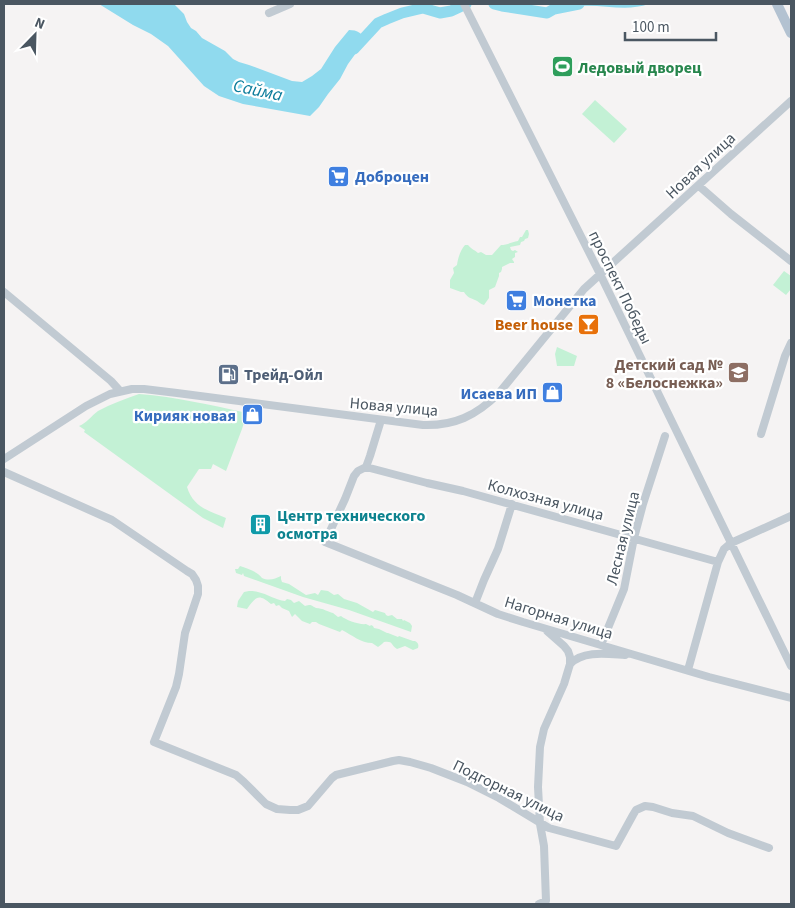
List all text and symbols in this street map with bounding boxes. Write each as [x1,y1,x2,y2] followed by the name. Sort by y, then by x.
[10,10,60,60] north arrow
[625,10,716,42] scale bar
[31,13,48,35] text: N
[632,17,670,38] text: 100 m
[550,55,574,79] sports icon: Ледовый дворец
[577,57,702,79] place label: Ледовый дворец
[231,73,285,108] water label: Сайма
[661,127,741,204] street label: Новая улица
[327,164,351,188] supermarket icon: Доброцен
[355,166,429,188] place label: Доброцен
[583,227,657,348] street label: проспект Победы
[505,288,529,312] supermarket icon: Монетка
[533,290,596,312] place label: Монетка
[577,312,601,336] bar icon: Beer house
[495,314,573,336] place label: Beer house
[606,354,724,394] place label: Детский сад № 8 «Белоснежка»
[727,361,751,385] school or university icon: Детский сад № 8 «Белоснежка»
[216,362,240,386] fuel station icon: Трейд-Ойл
[244,364,323,386] place label: Трейд-Ойл
[541,381,565,405] shop icon: Исаева ИП
[461,383,537,405] place label: Исаева ИП
[349,392,439,422] street label: Новая улица
[240,403,264,427] shop icon: Кирияк новая
[134,405,236,427] place label: Кирияк новая
[485,474,606,526] street label: Колхозная улица
[601,489,645,587] street label: Лесная улица
[277,505,425,545] place label: Центр технического осмотра
[249,512,273,536] building icon: Центр технического осмотра
[502,591,616,645] street label: Нагорная улица
[449,754,568,827] street label: Подгорная улица

